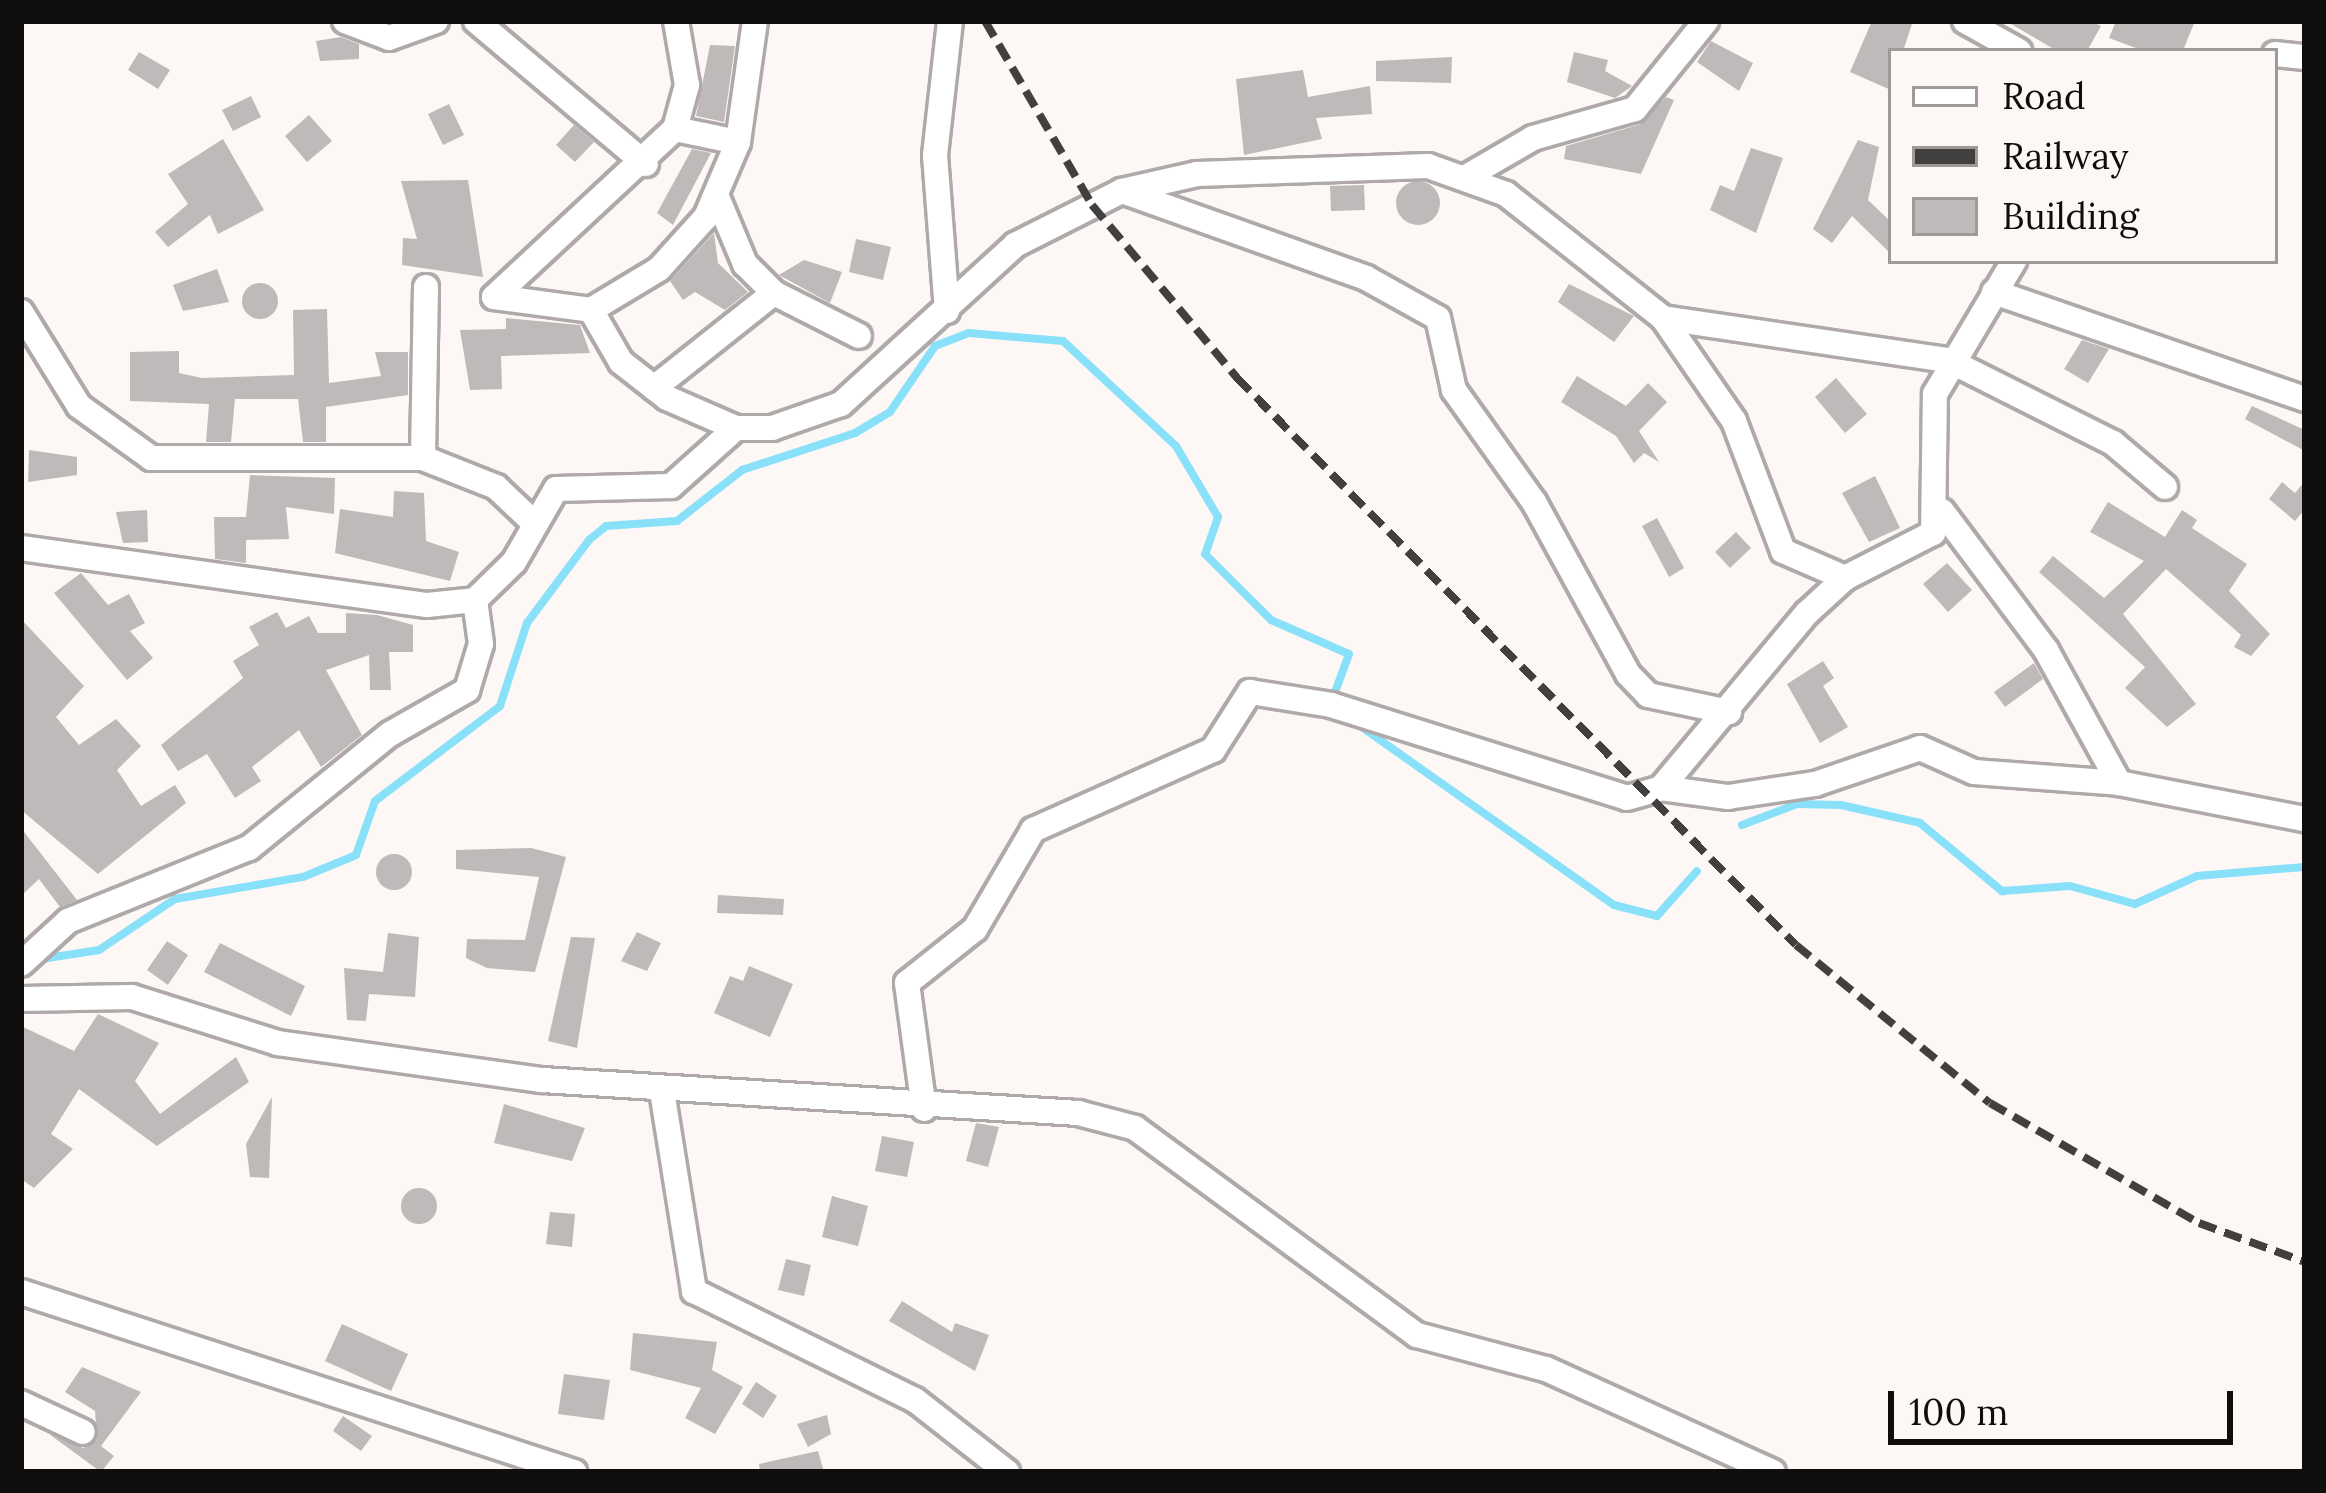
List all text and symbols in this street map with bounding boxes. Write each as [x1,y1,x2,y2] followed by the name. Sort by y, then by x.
[1888,48,2278,264] legend
[2002,73,2086,119] text: Road
[2002,133,2129,179] text: Railway
[2002,193,2139,239] text: Building
[1894,1367,2239,1441] scale bar
[1909,1389,2008,1435] text: 100 m

